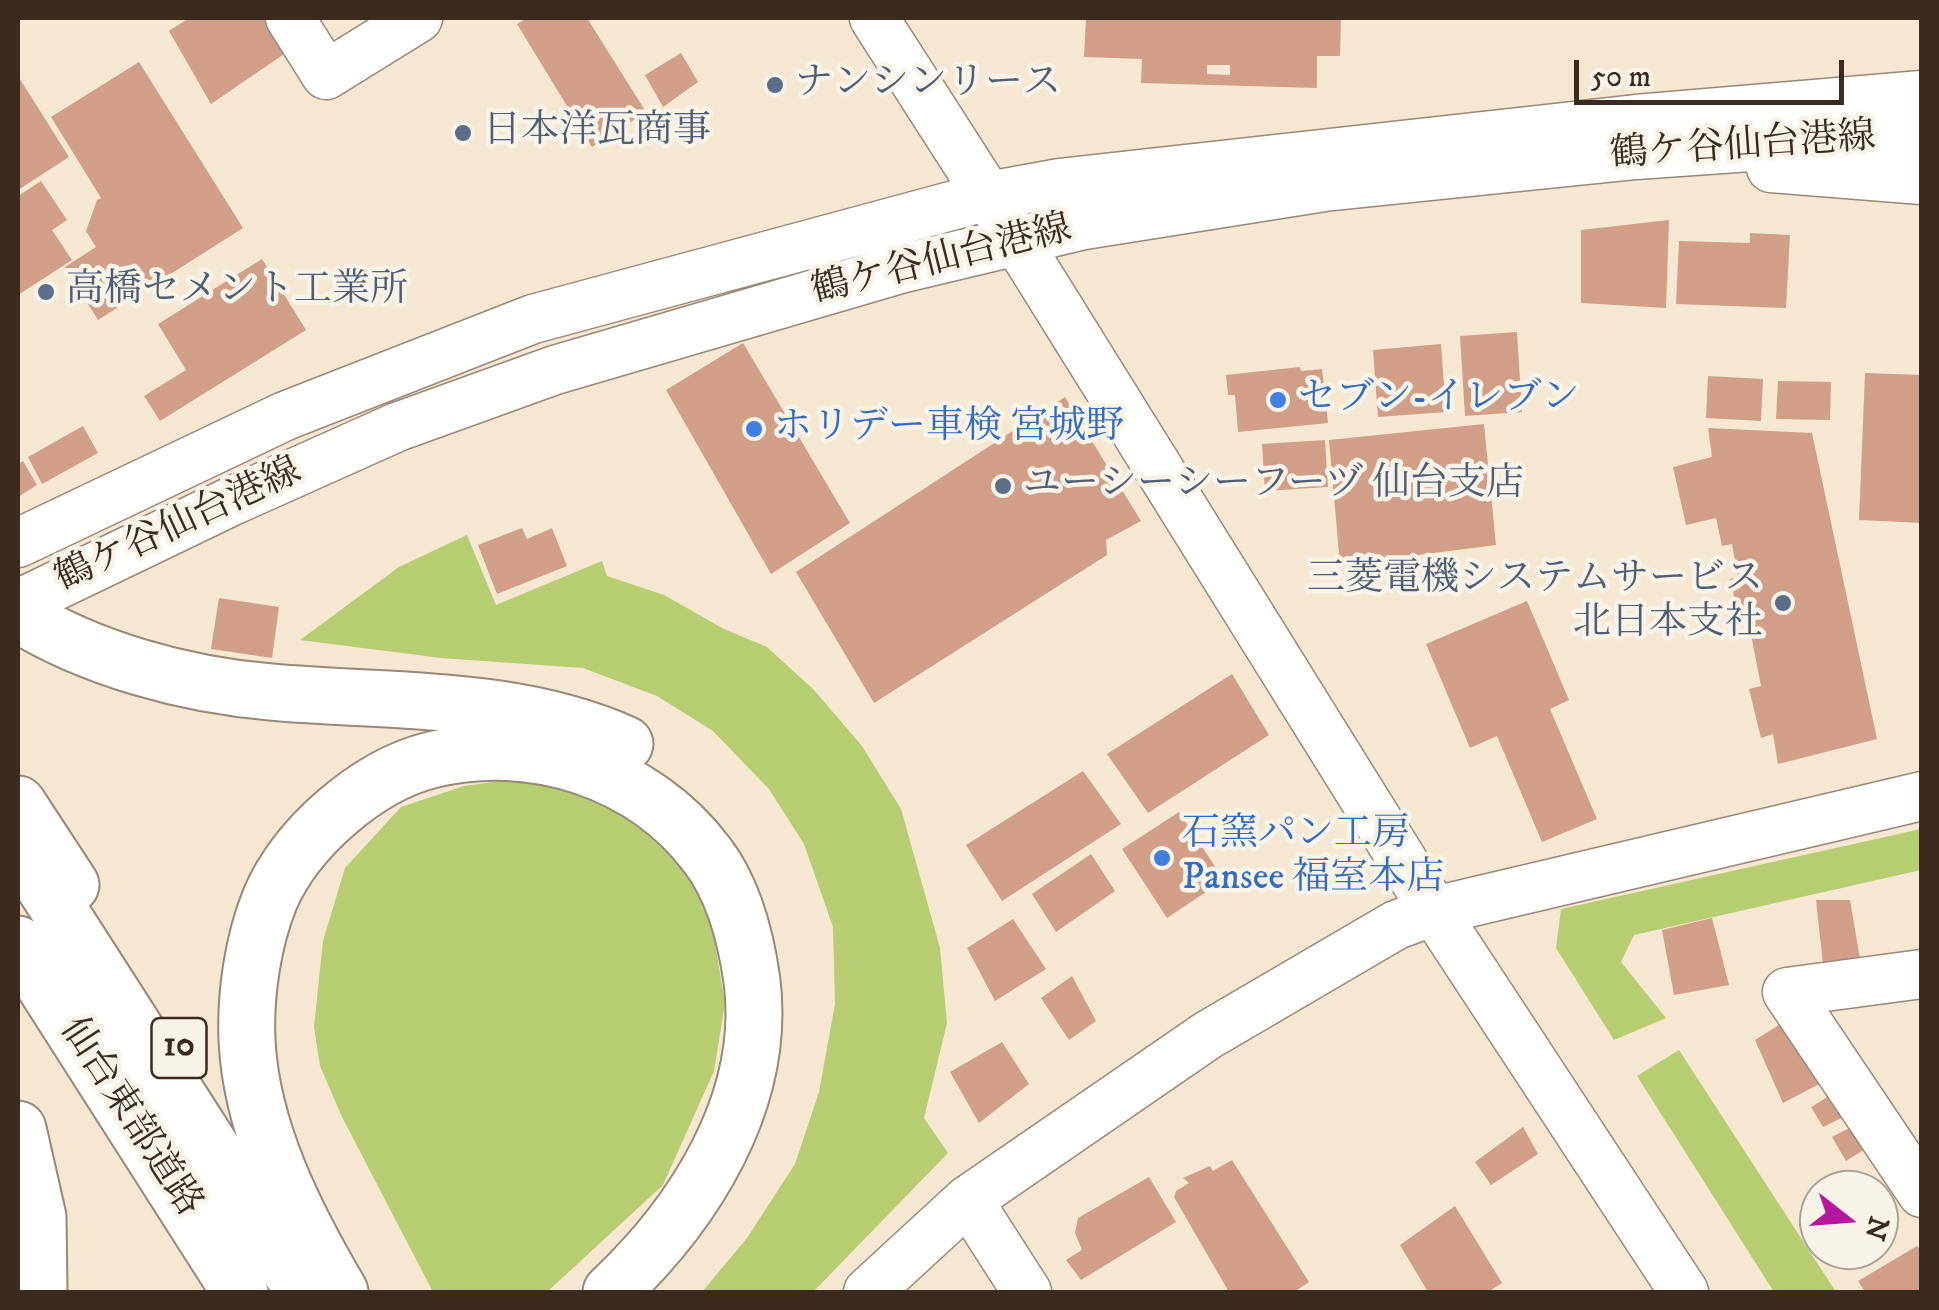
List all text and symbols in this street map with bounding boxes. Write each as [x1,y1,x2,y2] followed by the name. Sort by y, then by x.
[1579,40,1849,102] scale bar
[1591,59,1651,96] text: 50 m
[795,62,1061,108] place label: ナンシンリース
[764,74,786,96] marker: ナンシンリース
[483,110,711,156] place label: 日本洋瓦商事
[1609,116,1877,180] street label: 鶴ケ谷仙台港線
[452,122,474,144] marker: 日本洋瓦商事
[807,208,1077,316] street label: 鶴ケ谷仙台港線
[66,269,408,315] place label: 高橋セメント工業所
[35,281,57,303] marker: 高橋セメント工業所
[1298,377,1579,423] place label: セブン-イレブン
[1267,389,1289,411] marker: セブン-イレブン
[774,406,1124,452] place label: ホリデー車検 宮城野
[743,418,765,440] marker: ホリデー車検 宮城野
[49,450,309,604] street label: 鶴ケ谷仙台港線
[1023,463,1524,509] place label: ユーシーシーフーヅ 仙台支店
[992,475,1014,497] marker: ユーシーシーフーヅ 仙台支店
[1307,558,1763,648] place label: 三菱電機システムサービス 北日本支社
[1772,592,1794,614] marker: 三菱電機システムサービス 北日本支社
[1182,813,1444,902] place label: 石窯パン工房 Pansee 福室本店
[1151,847,1173,869] marker: 石窯パン工房 Pansee 福室本店
[48,1010,210,1226] street label: 仙台東部道路
[152,1018,206,1078] road number: 10
[1799,1170,1899,1270] north arrow
[1856,1212,1896,1244] text: N

